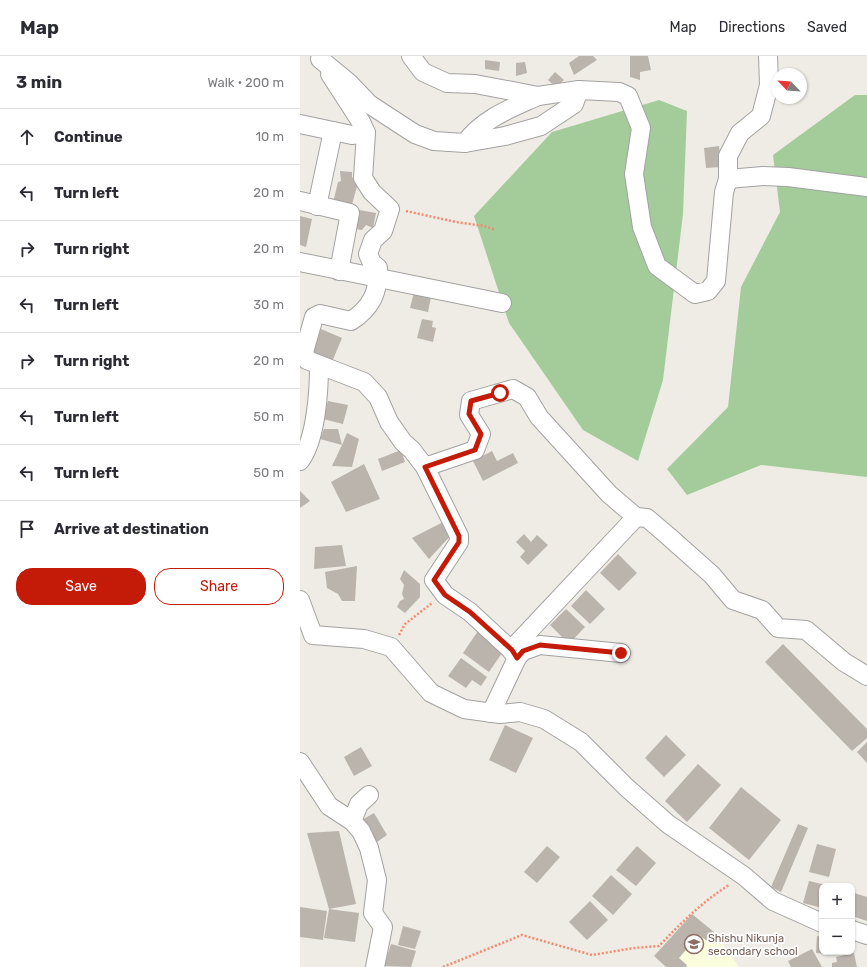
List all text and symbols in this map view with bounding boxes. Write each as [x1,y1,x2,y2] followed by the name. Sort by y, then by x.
[20,16,59,39] text: Map
[670,19,697,36] text: Map
[719,19,785,36] text: Directions
[807,19,847,36] text: Saved
[771,68,807,104] north arrow
[16,72,62,92] text: 3 min
[207,75,284,90] text: Walk · 200 m
[16,126,38,148] icon: ahead
[54,128,123,146] text: Continue
[255,129,284,144] text: 10 m
[16,182,38,204] icon: left
[54,184,119,202] text: Turn left
[253,185,284,200] text: 20 m
[16,238,38,260] icon: right
[54,240,129,258] text: Turn right
[253,241,284,256] text: 20 m
[16,294,38,316] icon: left
[54,296,119,314] text: Turn left
[253,297,284,312] text: 30 m
[16,350,38,372] icon: right
[54,352,129,370] text: Turn right
[253,353,284,368] text: 20 m
[491,384,509,402] route start
[16,406,38,428] icon: left
[54,408,119,426] text: Turn left
[253,409,284,424] text: 50 m
[16,462,38,484] icon: left
[54,464,119,482] text: Turn left
[253,465,284,480] text: 50 m
[16,518,38,540] icon: arrive
[54,520,209,538] text: Arrive at destination
[16,568,146,605] button: Save
[154,568,284,605] button: Share
[612,644,630,662] route end
[819,883,855,955] map controls
[819,883,855,919] button: +
[819,919,855,955] button: −
[708,932,798,958] place label: Shishu Nikunja secondary school
[683,933,705,955] school or university icon: Shishu Nikunja secondary school

